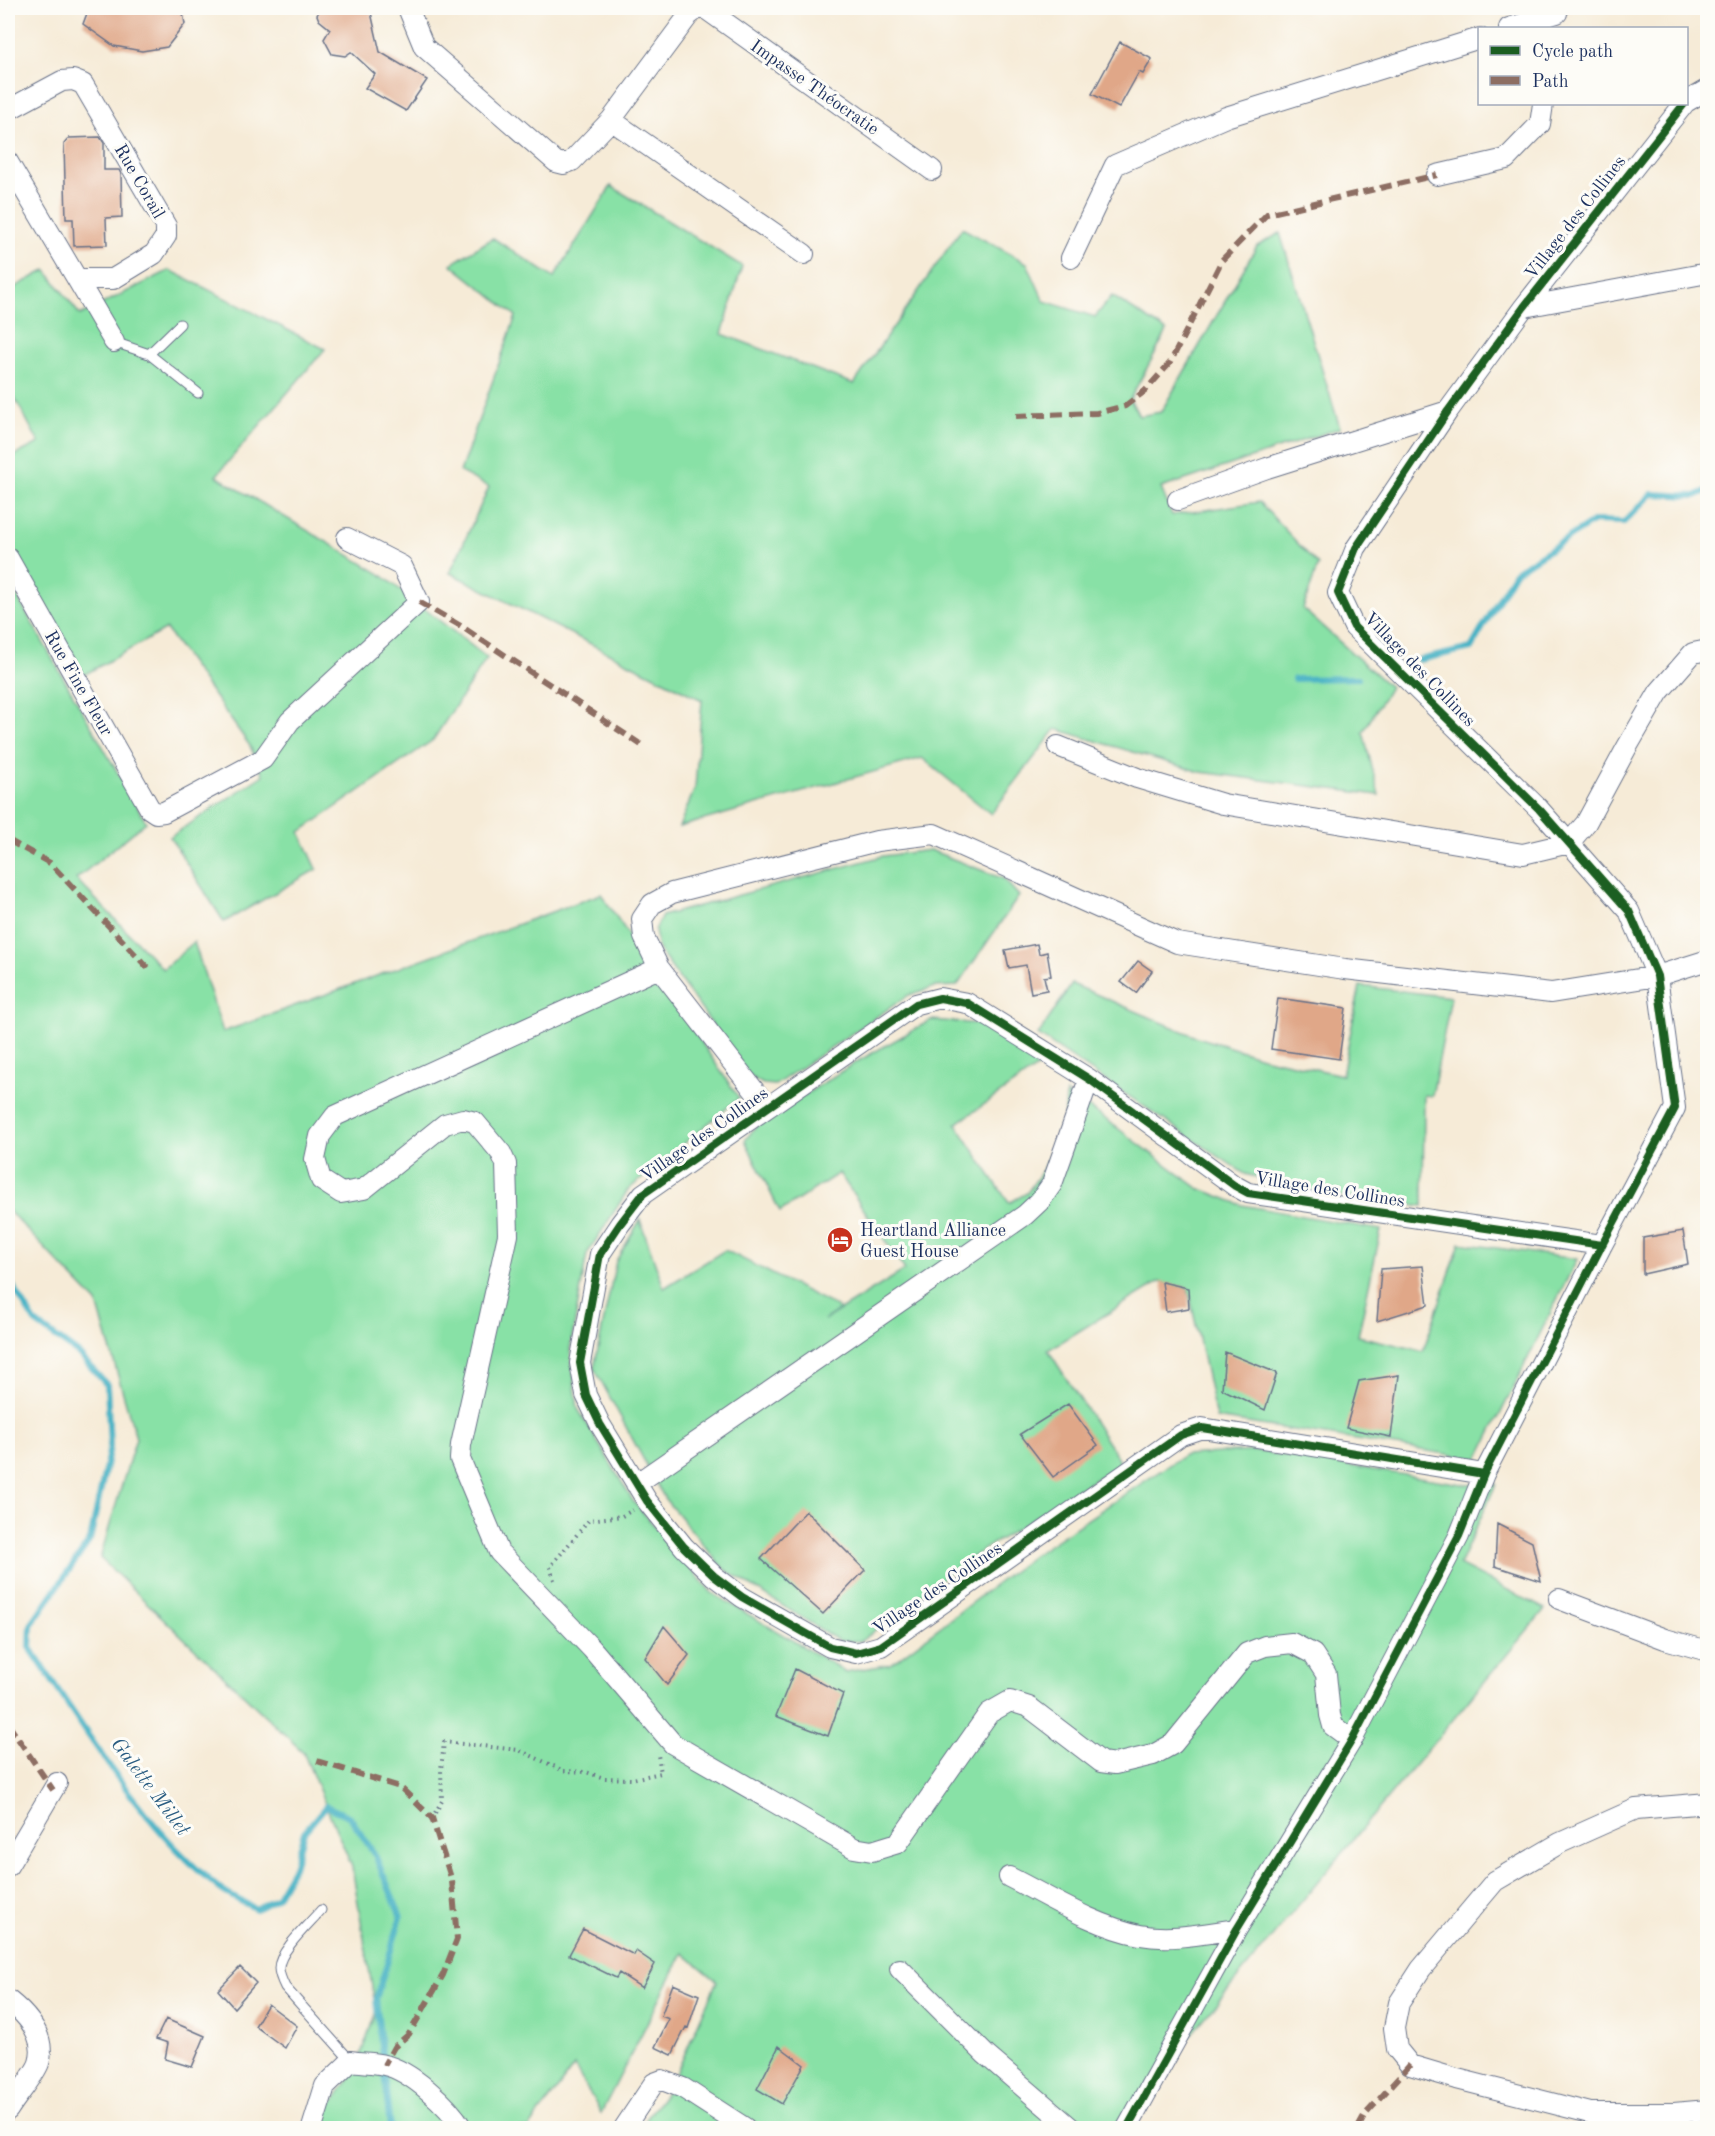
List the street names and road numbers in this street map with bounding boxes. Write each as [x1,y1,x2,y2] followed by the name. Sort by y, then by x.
[747,37,882,139] street label: Impasse Théocratie
[111,141,168,222] street label: Rue Corail
[1522,152,1630,283] street label: Village des Collines
[1360,609,1479,731] street label: Village des Collines
[41,628,116,740] street label: Rue Fine Fleur
[637,1084,772,1186] street label: Village des Collines
[1254,1169,1406,1211] street label: Village des Collines
[870,1539,1006,1639] street label: Village des Collines

